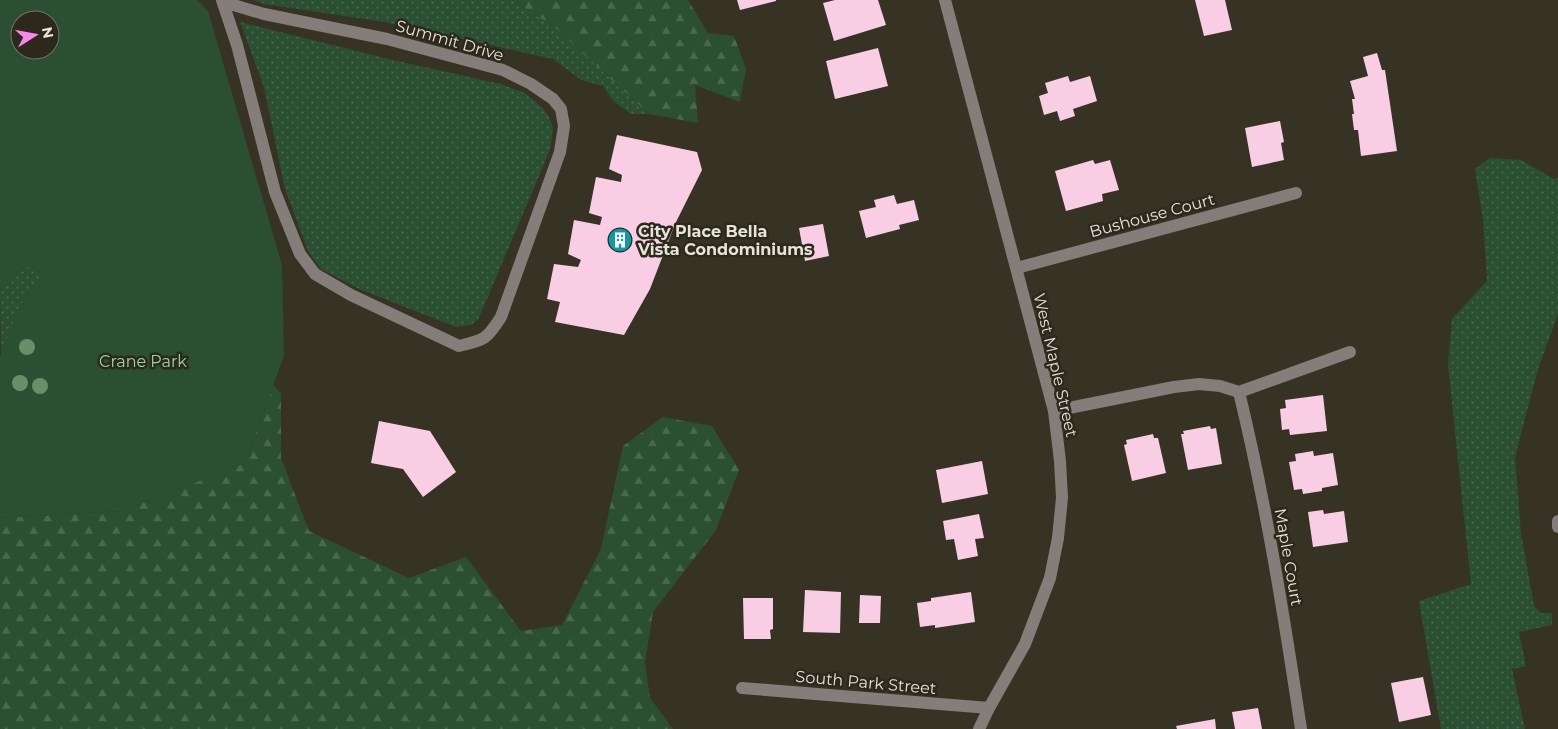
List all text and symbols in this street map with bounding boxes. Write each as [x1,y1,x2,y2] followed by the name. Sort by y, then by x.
[10,10,60,60] north arrow
[394,16,506,65] street label: Summit Drive
[38,25,58,40] text: N
[1087,190,1217,241] street label: Bushouse Court
[637,222,813,259] place label: City Place Bella Vista Condominiums
[607,227,633,253] building icon: City Place Bella Vista Condominiums
[1030,291,1081,439] street label: West Maple Street
[99,352,187,371] park label: Crane Park
[1271,507,1307,608] street label: Maple Court
[795,667,938,698] street label: South Park Street

